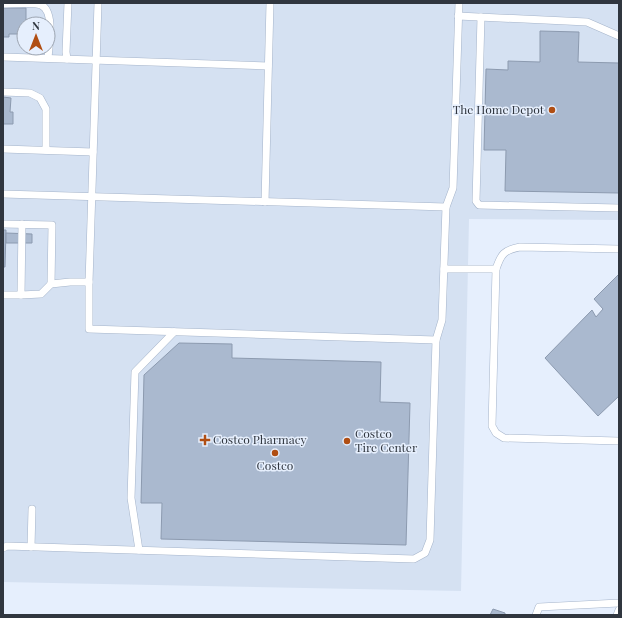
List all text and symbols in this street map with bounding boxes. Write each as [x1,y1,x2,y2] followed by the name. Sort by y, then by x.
[16,16,56,56] north arrow
[32,18,40,33] text: N
[453,101,545,117] place label: The Home Depot
[547,105,557,115] marker: The Home Depot
[355,425,418,455] place label: Costco Tire Center
[213,431,307,447] place label: Costco Pharmacy
[200,435,210,445] marker: Costco Pharmacy
[342,436,352,446] marker: Costco Tire Center
[270,448,280,458] marker: Costco
[257,457,294,473] place label: Costco

